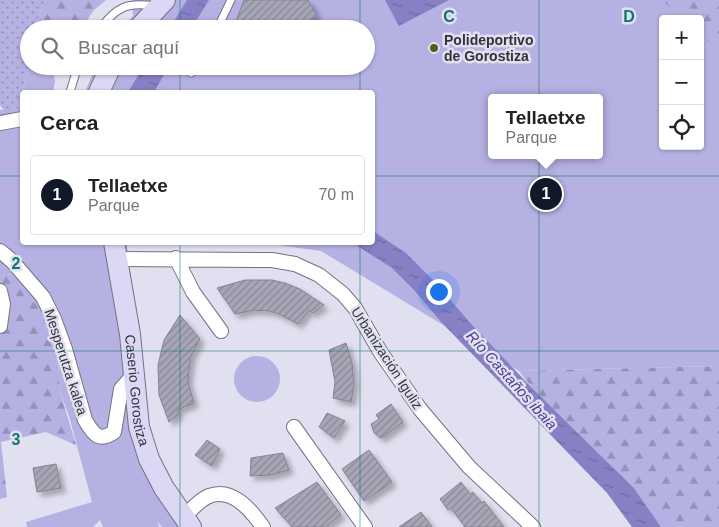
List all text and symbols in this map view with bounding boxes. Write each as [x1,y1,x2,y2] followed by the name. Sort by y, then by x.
[443,8,455,25] text: C
[623,8,635,25] text: D
[659,15,704,150] map controls
[659,15,704,60] button: +
[20,20,375,75] search box
[444,32,533,64] place label: Polideportivo de Gorostiza
[38,34,66,62] icon: search
[78,37,179,58] text: Buscar aquí
[428,42,440,54] marker: Polideportivo de Gorostiza
[659,60,704,105] button: −
[488,94,603,159] popup
[659,105,704,150] button: locate
[506,107,585,128] text: Tellaetxe
[40,111,98,134] text: Cerca
[506,129,557,146] text: Parque
[88,175,168,196] text: Tellaetxe
[530,175,562,213] pin: 1
[53,186,61,203] text: 1
[318,186,354,203] text: 70 m
[88,197,140,214] text: Parque
[12,255,21,272] text: 2
[426,279,452,305] your location
[348,304,426,412] street label: Urbanización Iguliz
[41,307,91,417] street label: Mesperutza kalea
[463,327,561,433] water label: Río Castaños ibaia
[122,334,152,448] street label: Caserio Gorostiza
[12,431,21,448] text: 3

